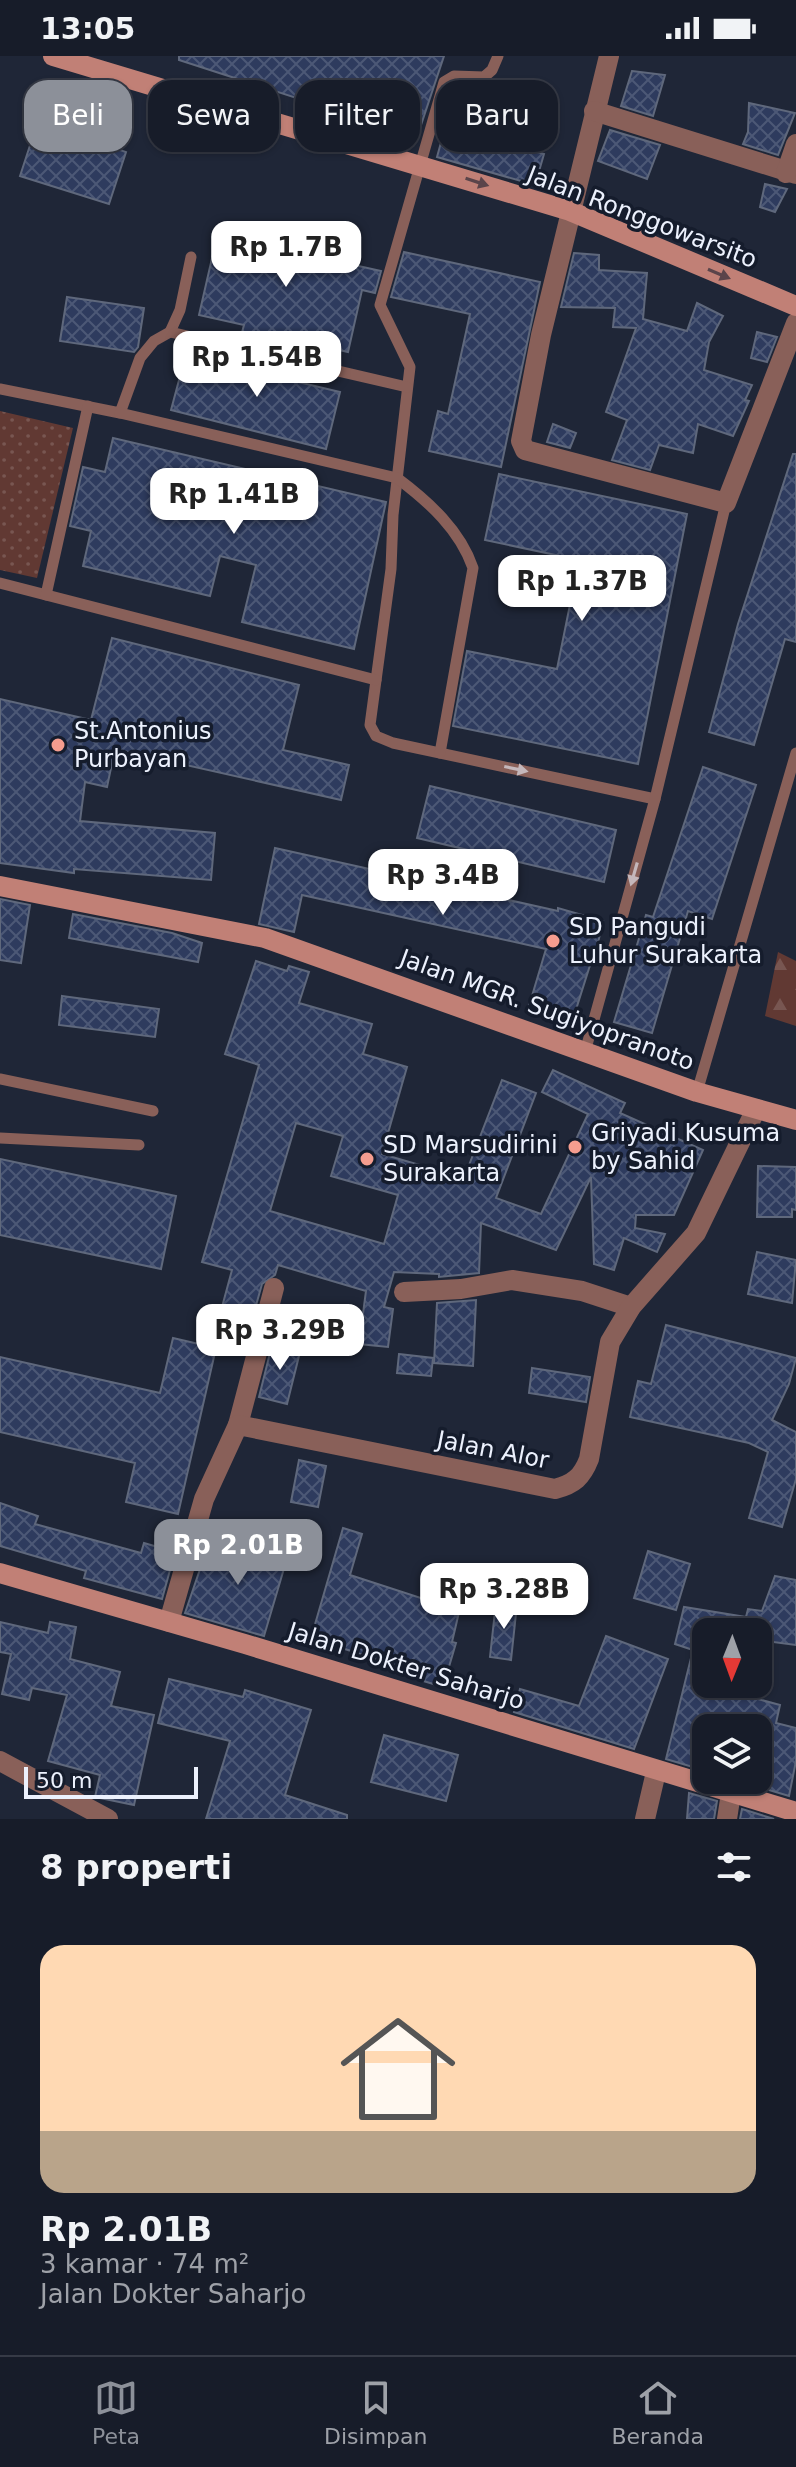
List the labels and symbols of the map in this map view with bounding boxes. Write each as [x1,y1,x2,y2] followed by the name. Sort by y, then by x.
[521,159,761,274] street label: Jalan Ronggowarsito
[465,176,489,189] one-way arrow
[212,221,360,289] pin: Rp 1.7B
[708,268,732,281] one-way arrow
[174,331,340,399] pin: Rp 1.54B
[151,468,317,536] pin: Rp 1.41B
[499,555,665,623] pin: Rp 1.37B
[74,717,212,773] place label: St.Antonius Purbayan
[49,736,67,754] marker: St.Antonius Purbayan
[504,763,529,776] one-way arrow
[369,849,517,917] pin: Rp 3.4B
[628,861,640,886] one-way arrow
[569,913,762,969] place label: SD Pangudi Luhur Surakarta
[544,932,562,950] marker: SD Pangudi Luhur Surakarta
[394,943,698,1076] street label: Jalan MGR. Sugiyopranoto
[591,1119,780,1175] place label: Griyadi Kusuma by Sahid
[383,1131,558,1187] place label: SD Marsudirini Surakarta
[566,1138,584,1156] marker: Griyadi Kusuma by Sahid
[358,1150,376,1168] marker: SD Marsudirini Surakarta
[197,1304,363,1372] pin: Rp 3.29B
[433,1425,552,1475] street label: Jalan Alor
[155,1519,321,1587] pin: Rp 2.01B
[421,1563,587,1631] pin: Rp 3.28B
[282,1616,528,1715] street label: Jalan Dokter Saharjo
[692,1618,772,1698] north arrow
[24,1763,198,1799] scale bar

